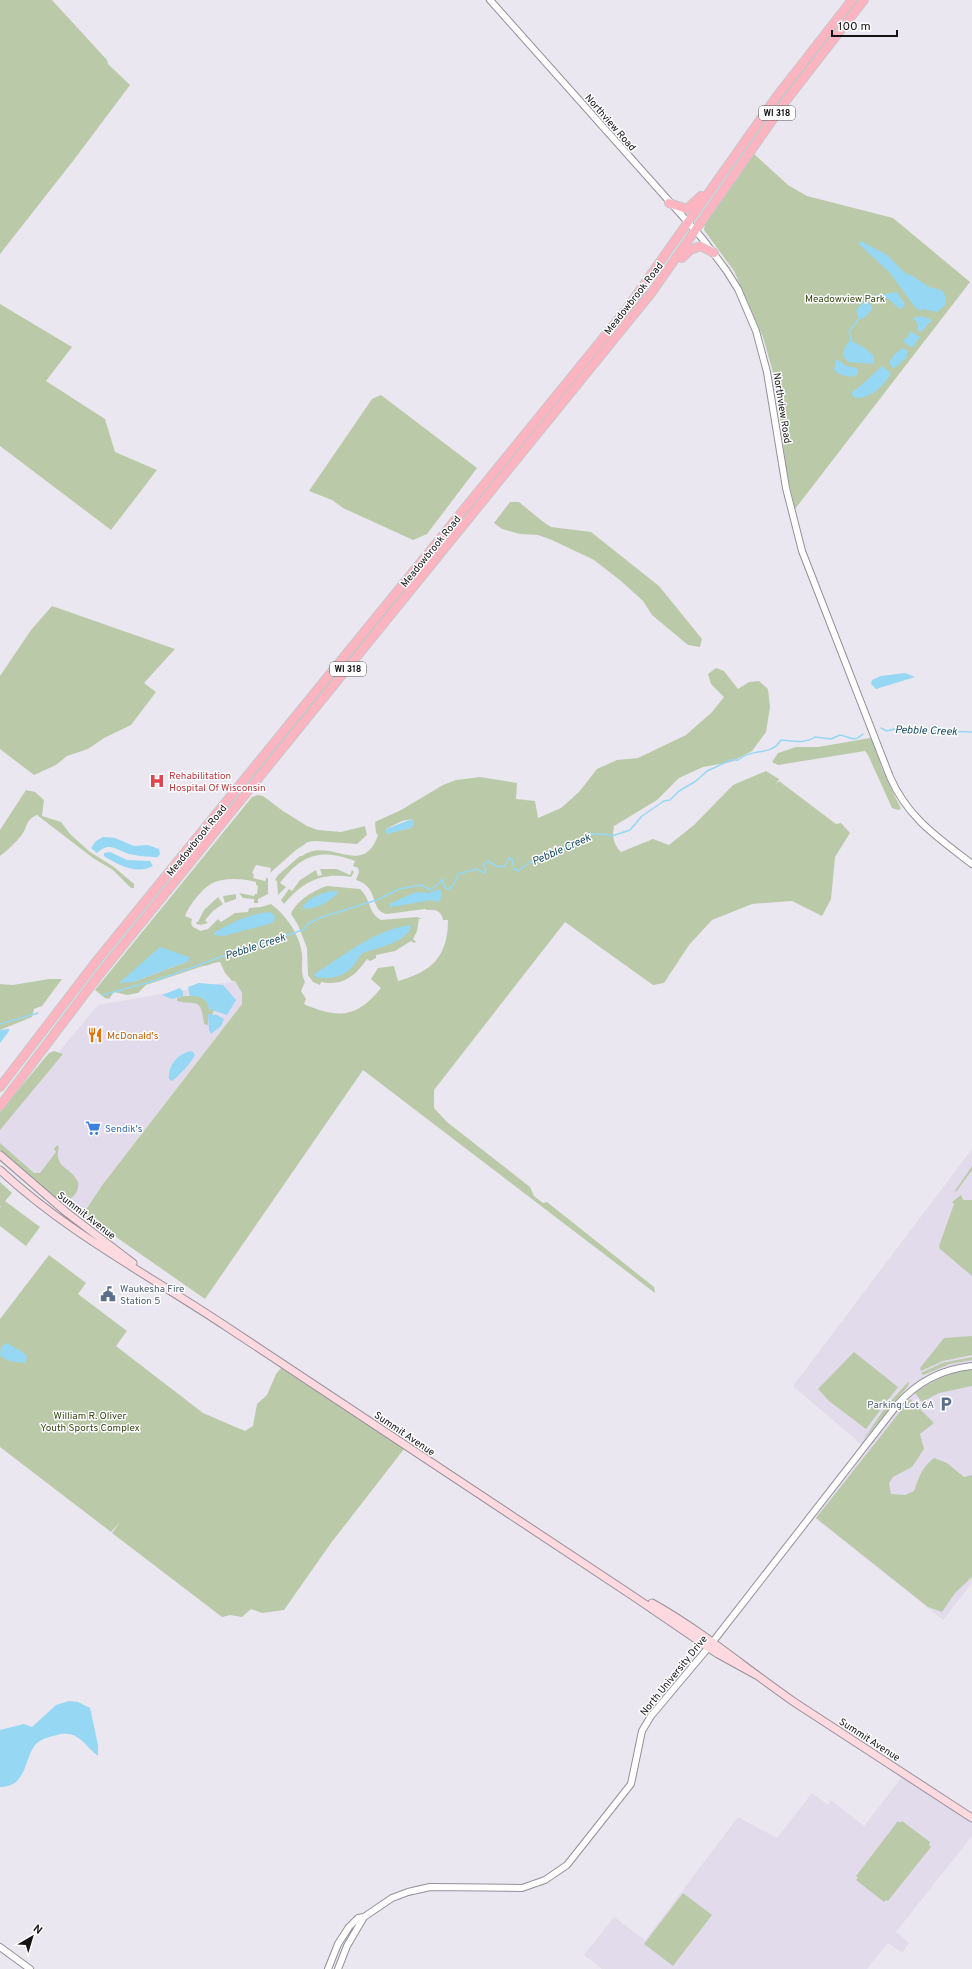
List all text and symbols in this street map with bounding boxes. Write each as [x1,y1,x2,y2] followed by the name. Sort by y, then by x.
[832,12,897,38] scale bar
[838,19,871,35] text: 100 m
[582,92,638,154] street label: Northview Road
[759,106,795,120] road number: WI 318
[602,260,667,338] street label: Meadowbrook Road
[805,293,885,306] park label: Meadowview Park
[770,372,794,445] street label: Northview Road
[398,514,464,590] street label: Meadowbrook Road
[330,662,366,676] road number: WI 318
[894,723,958,739] water label: Pebble Creek
[169,770,266,795] place label: Rehabilitation Hospital Of Wisconsin
[148,772,166,790] hospital icon: Rehabilitation Hospital Of Wisconsin
[164,803,230,879] street label: Meadowbrook Road
[530,831,593,869] water label: Pebble Creek
[223,930,288,963] water label: Pebble Creek
[86,1026,104,1044] restaurant icon: McDonald's
[107,1030,159,1043] place label: McDonald's
[84,1119,102,1137] supermarket icon: Sendik's
[105,1123,143,1136] place label: Sendik's
[54,1189,118,1243] street label: Summit Avenue
[120,1283,185,1308] place label: Waukesha Fire Station 5
[99,1285,117,1303] public building icon: Waukesha Fire Station 5
[937,1395,955,1413] parking icon: Parking Lot 6A
[867,1399,934,1412] place label: Parking Lot 6A
[371,1409,437,1459] street label: Summit Avenue
[40,1410,140,1435] park label: William R. Oliver Youth Sports Complex
[638,1633,711,1719] street label: North University Drive
[836,1716,902,1765] street label: Summit Avenue
[12,1917,52,1957] north arrow
[30,1922,45,1938] text: N

